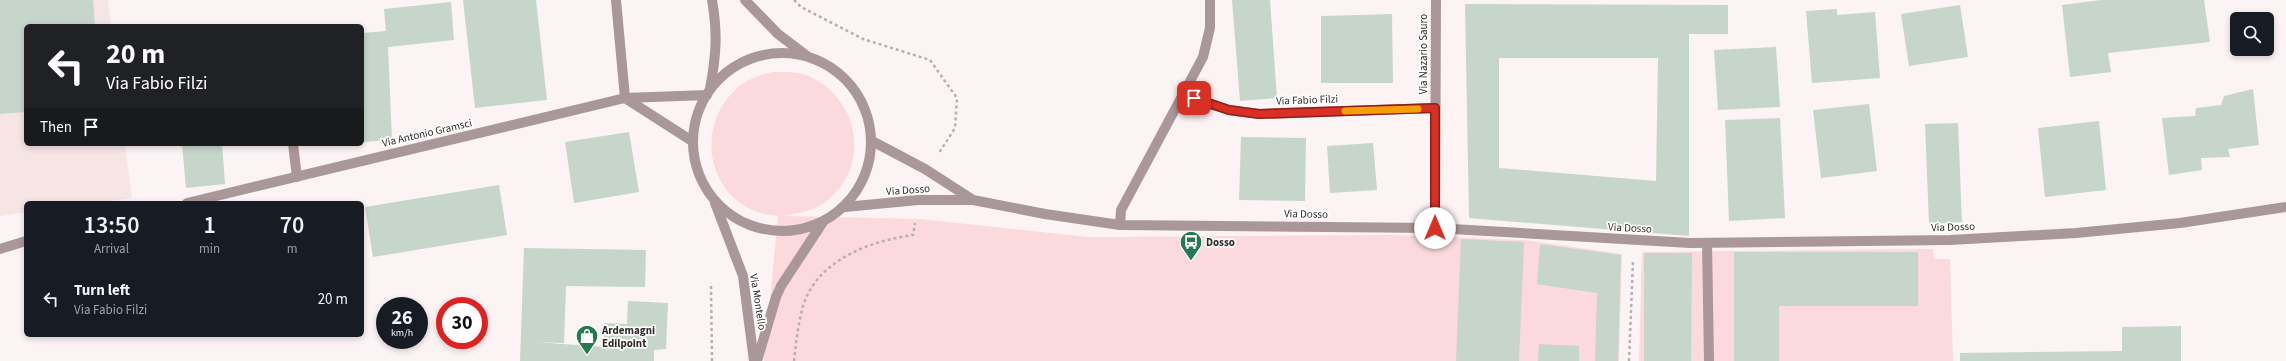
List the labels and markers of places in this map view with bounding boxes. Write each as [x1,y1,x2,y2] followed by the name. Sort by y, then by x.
[1177,81,1211,115] pin
[1178,229,1204,262] bus stop icon: Dosso
[1206,235,1235,250] place label: Dosso
[574,323,600,356] shop icon: Ardemagni Edilpoint
[601,323,655,351] place label: Ardemagni Edilpoint

